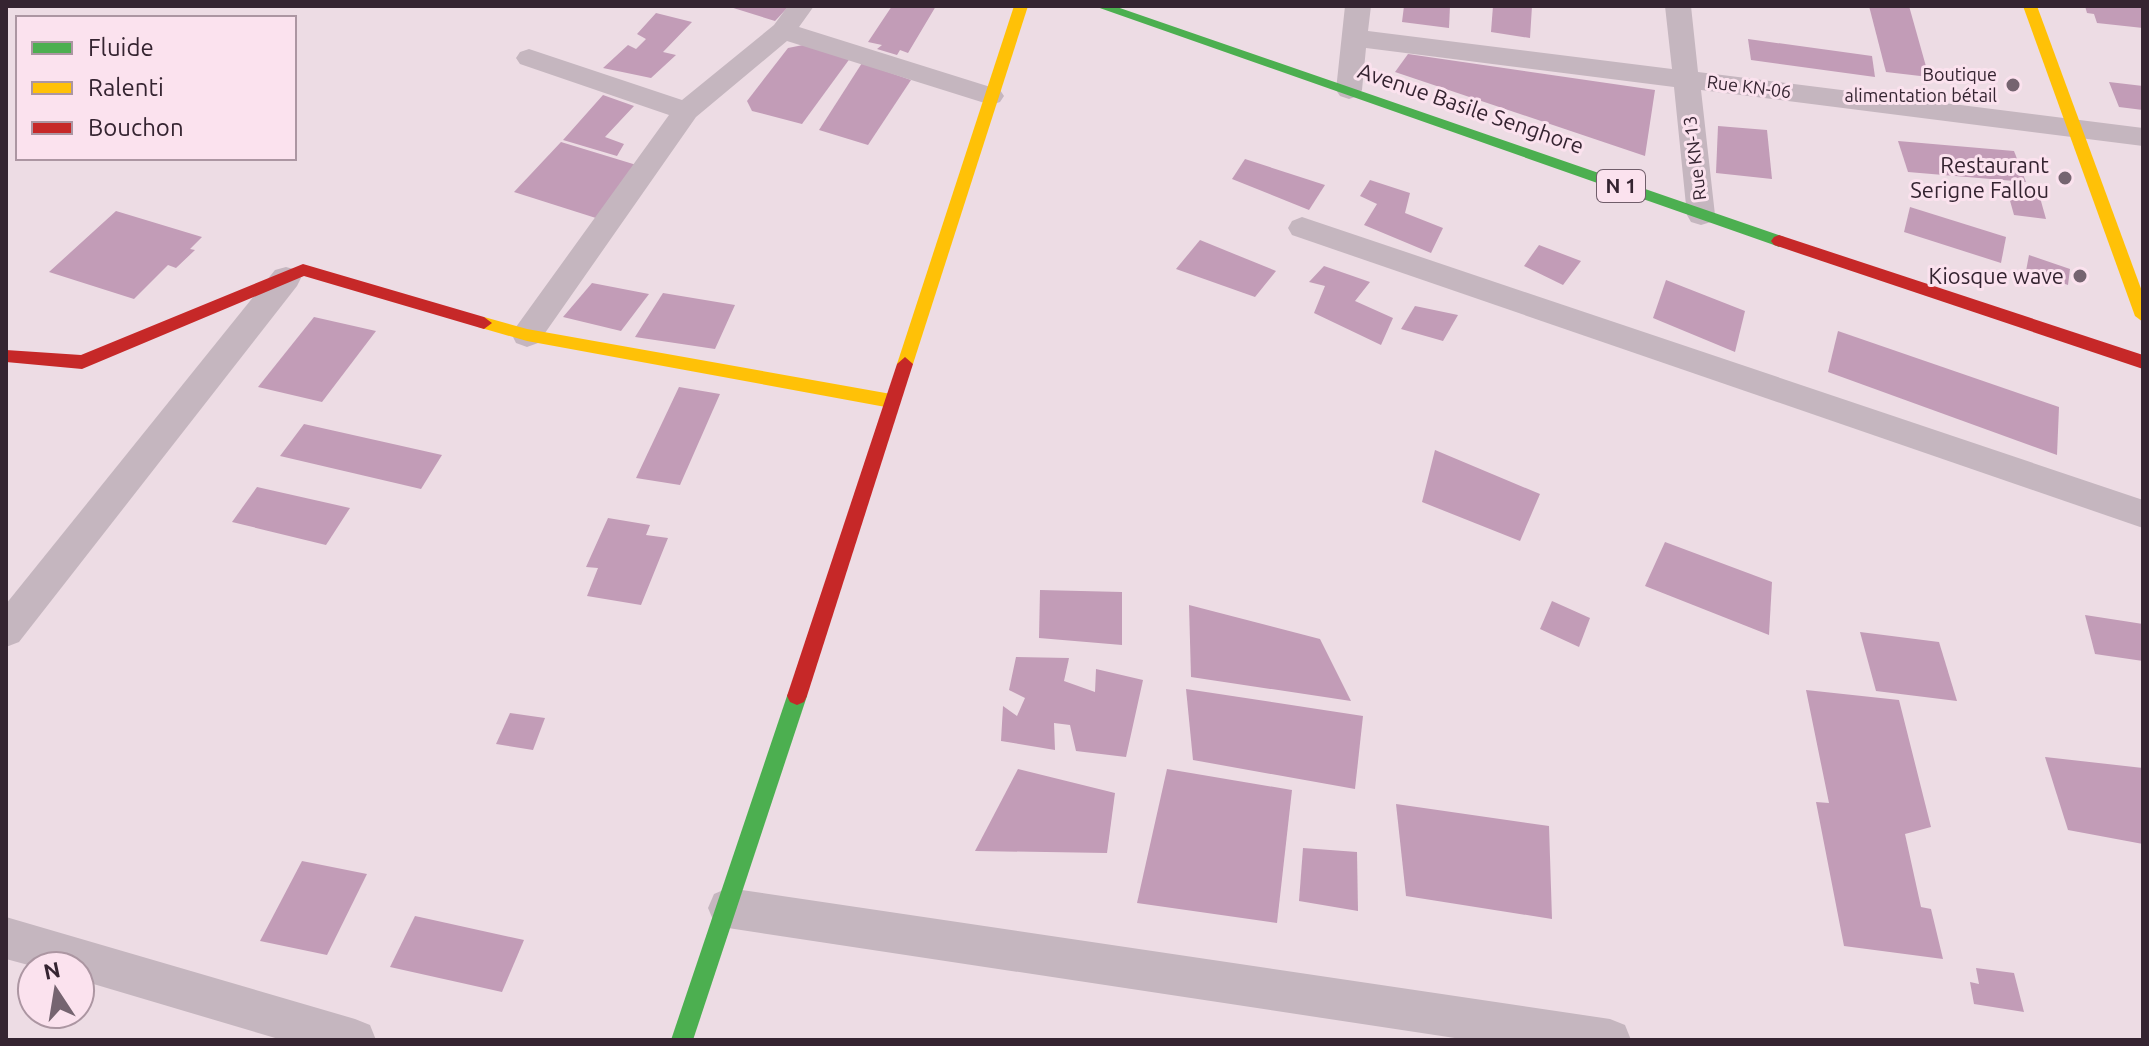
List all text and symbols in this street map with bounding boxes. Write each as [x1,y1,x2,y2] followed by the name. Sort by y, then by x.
[16,16,296,160] legend
[88,34,154,61] text: Fluide
[1355,57,1587,158] street label: Avenue Basile Senghore
[1844,64,1997,105] place label: Boutique alimentation bétail
[1706,71,1792,101] street label: Rue KN-06
[88,74,164,101] text: Ralenti
[2004,76,2022,94] marker: Boutique alimentation bétail
[88,114,184,141] text: Bouchon
[1679,115,1709,201] street label: Rue KN-13
[1910,152,2049,202] place label: Restaurant Serigne Fallou
[2056,169,2074,187] marker: Restaurant Serigne Fallou
[1597,170,1645,202] road number: N 1
[1929,263,2064,288] place label: Kiosque wave
[2071,267,2089,285] marker: Kiosque wave
[16,950,96,1030] north arrow
[41,956,62,984] text: N

